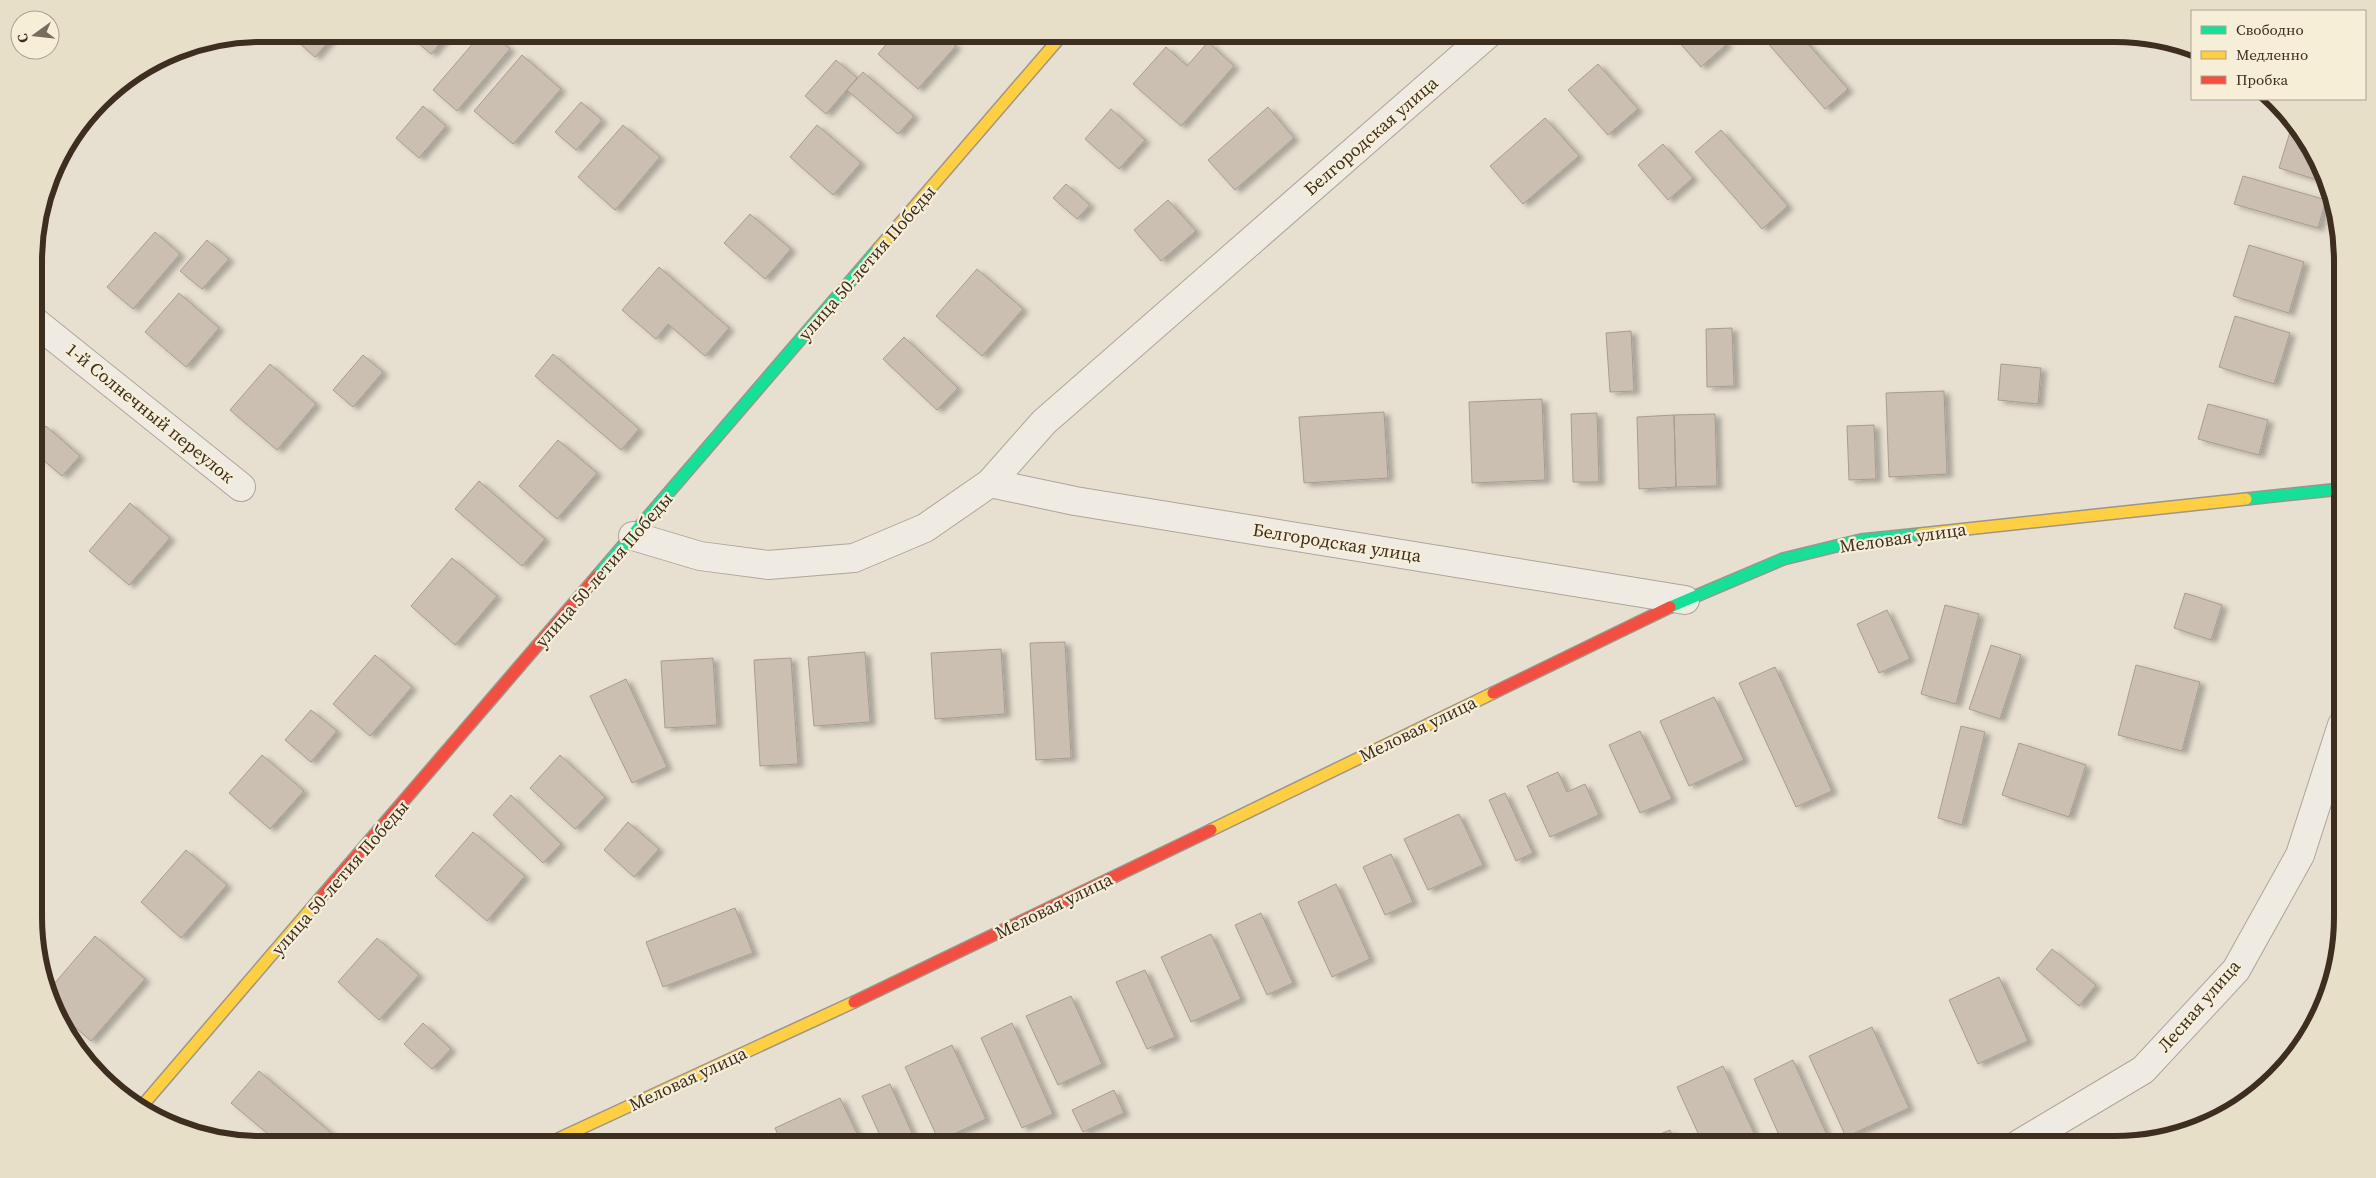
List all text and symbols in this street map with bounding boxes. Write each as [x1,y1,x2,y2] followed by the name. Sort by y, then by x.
[10,10,60,60] north arrow
[2191,10,2366,100] legend
[2236,19,2304,40] text: Свободно
[12,31,33,45] text: С
[2236,44,2308,65] text: Медленно
[2236,69,2288,90] text: Пробка
[1298,70,1444,201] street label: Белгородская улица
[792,180,941,346] street label: улица 50-летия Победы
[61,337,240,489] street label: 1-й Солнечный переулок
[529,487,678,653] street label: улица 50-летия Победы
[1838,516,1969,559] street label: Меловая улица
[1251,517,1424,568] street label: Белгородская улица
[1355,689,1481,768] street label: Меловая улица
[265,795,414,961] street label: улица 50-летия Победы
[991,866,1117,945] street label: Меловая улица
[2151,953,2246,1057] street label: Лесная улица
[625,1040,752,1117] street label: Меловая улица

